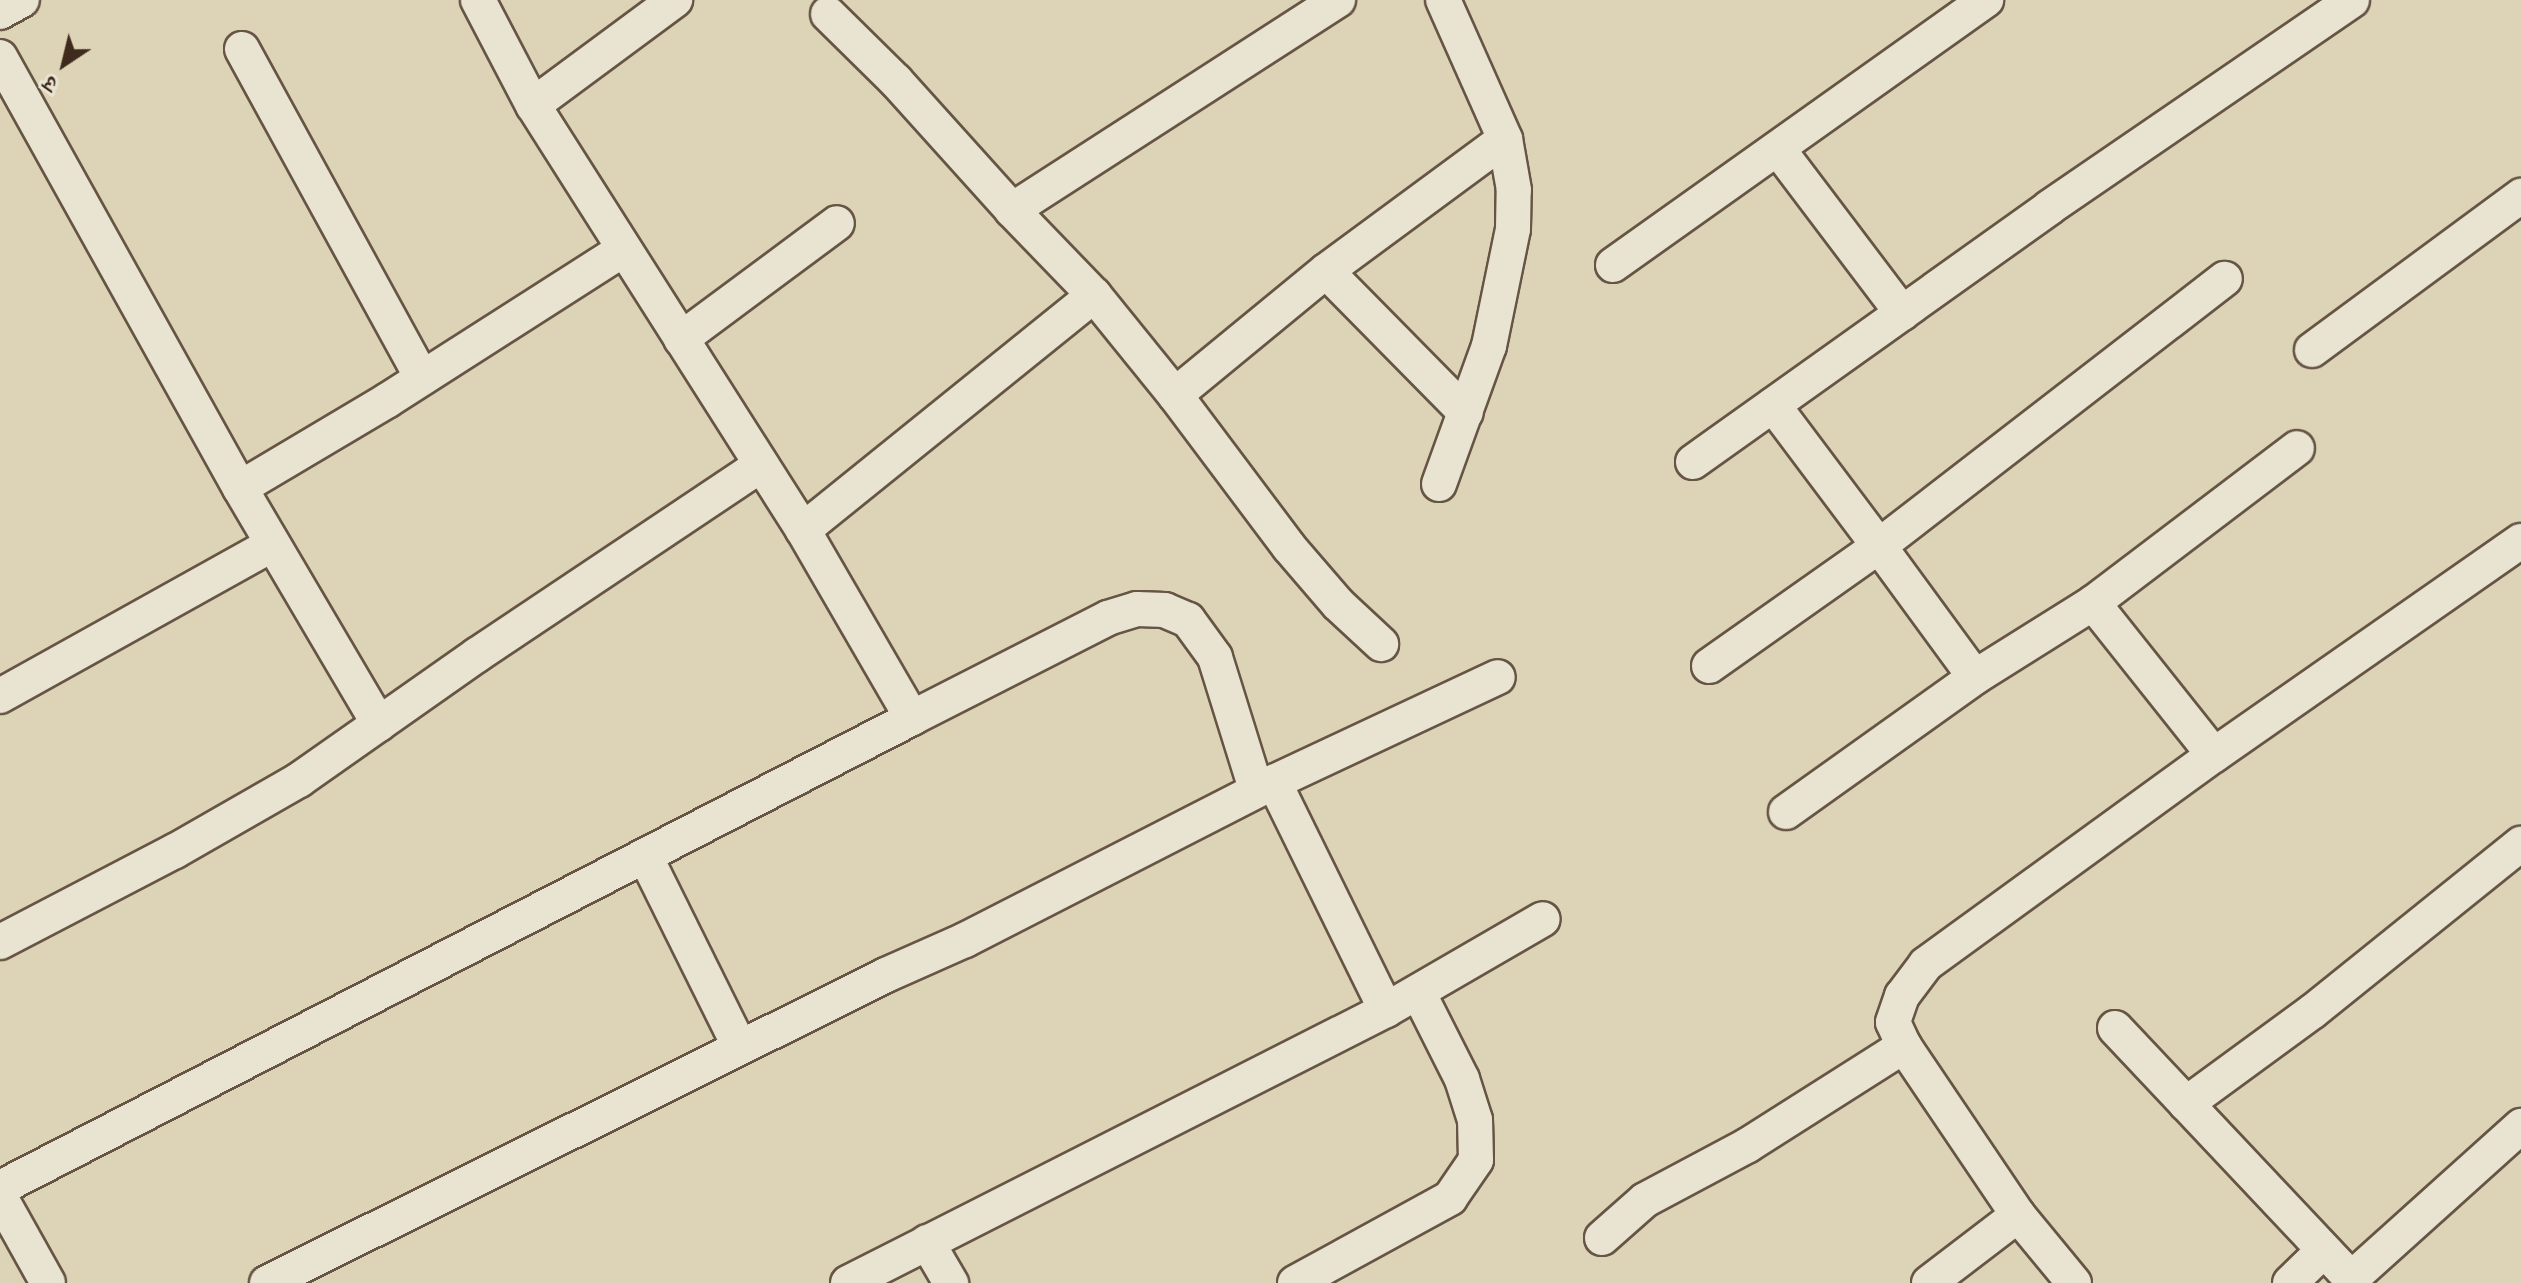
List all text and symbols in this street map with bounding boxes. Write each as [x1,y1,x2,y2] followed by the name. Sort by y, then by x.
[24,24,104,104] north arrow
[37,69,63,99] text: उ

